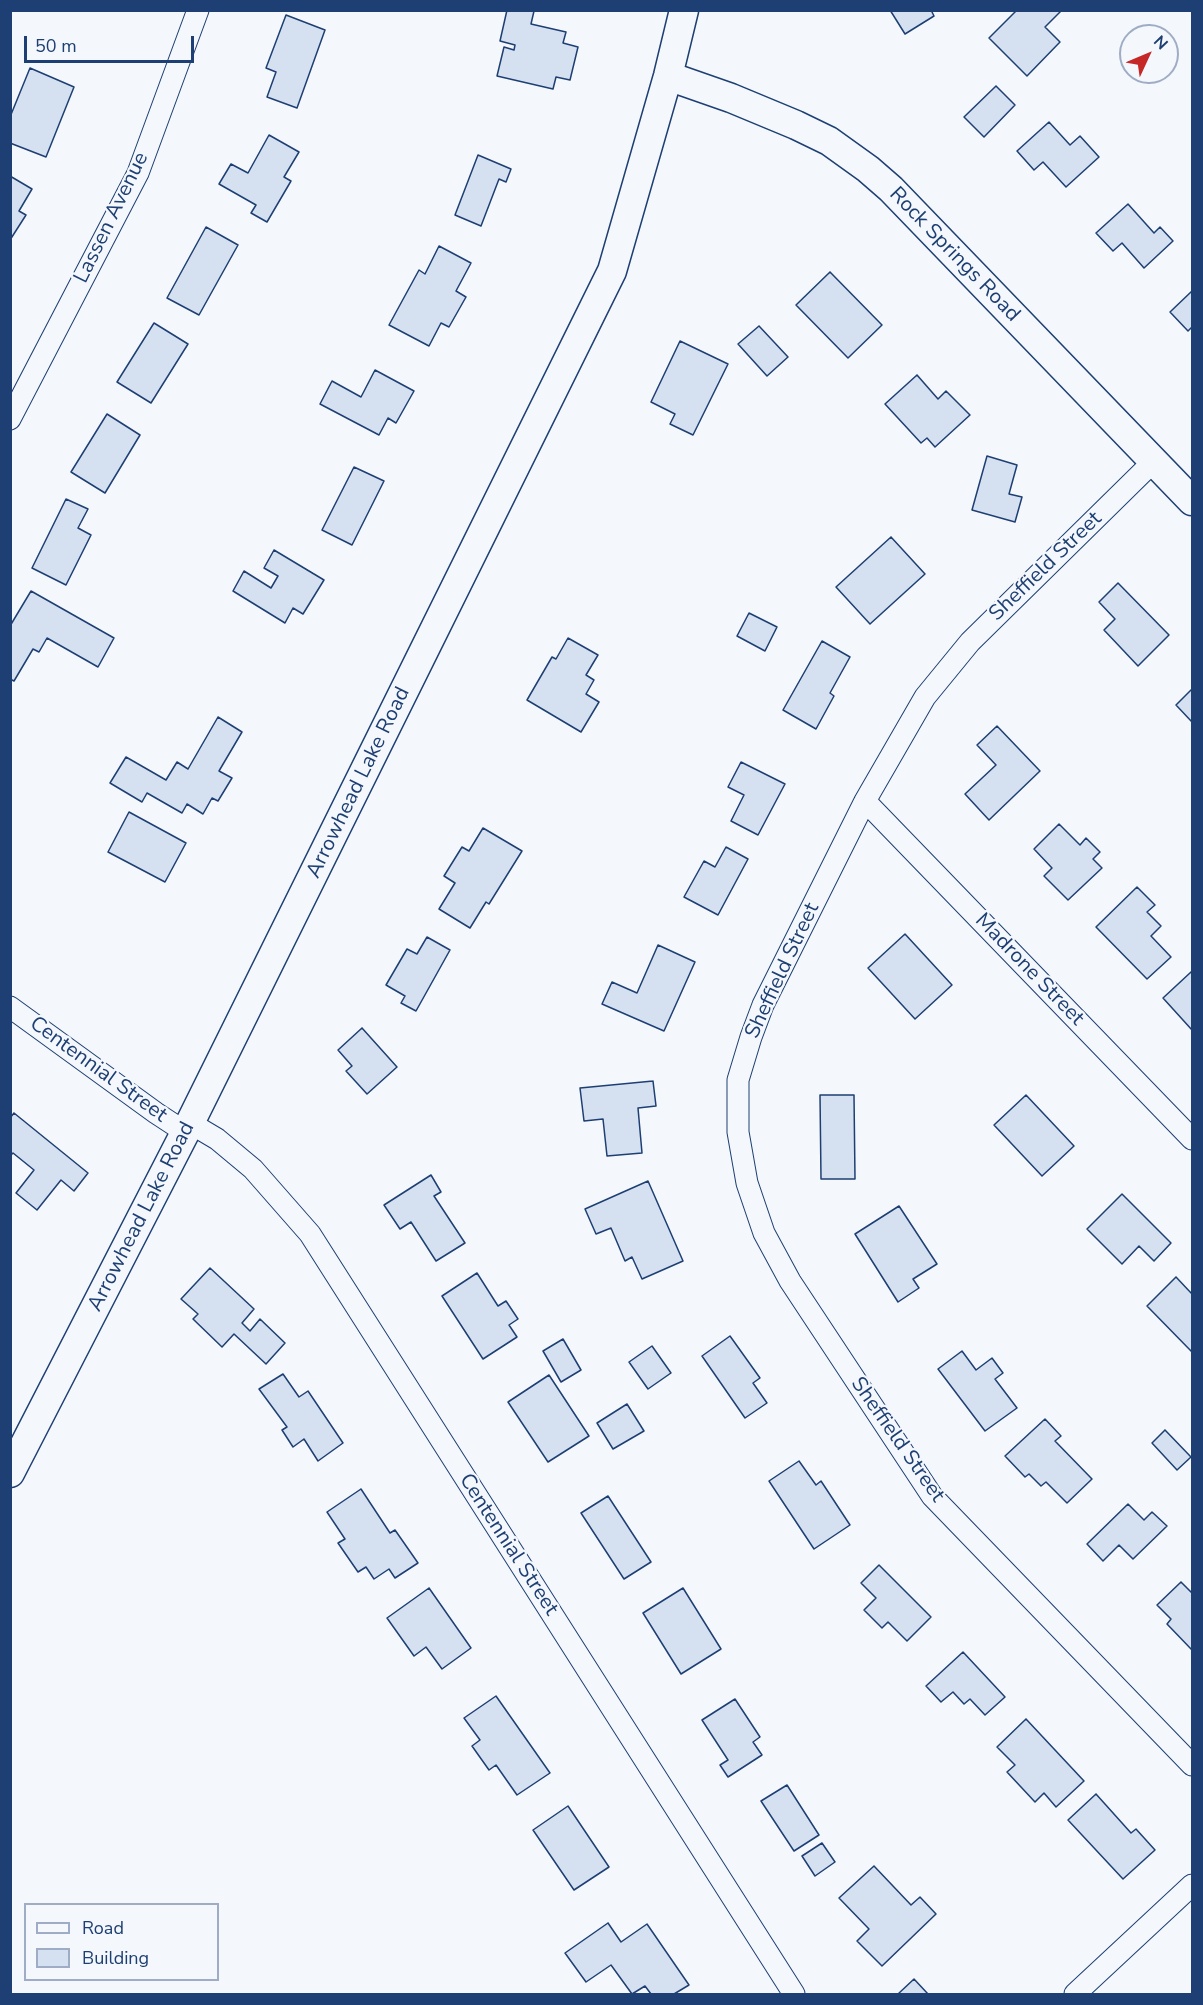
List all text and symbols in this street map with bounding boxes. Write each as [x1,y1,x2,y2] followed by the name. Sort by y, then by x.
[27,24,196,62] scale bar
[1119,24,1179,84] north arrow
[1148,31,1173,55] text: N
[35,34,77,58] text: 50 m
[69,148,155,288] street label: Lassen Avenue
[883,182,1025,328] street label: Rock Springs Road
[985,507,1107,627] street label: Sheffield Street
[302,683,416,883] street label: Arrowhead Lake Road
[741,899,825,1043] street label: Sheffield Street
[969,909,1089,1031] street label: Madrone Street
[24,1012,172,1128] street label: Centennial Street
[83,1118,201,1316] street label: Arrowhead Lake Road
[845,1373,949,1507] street label: Sheffield Street
[453,1470,563,1620] street label: Centennial Street
[24,1903,219,1981] legend
[82,1916,124,1940] text: Road
[82,1946,149,1970] text: Building

